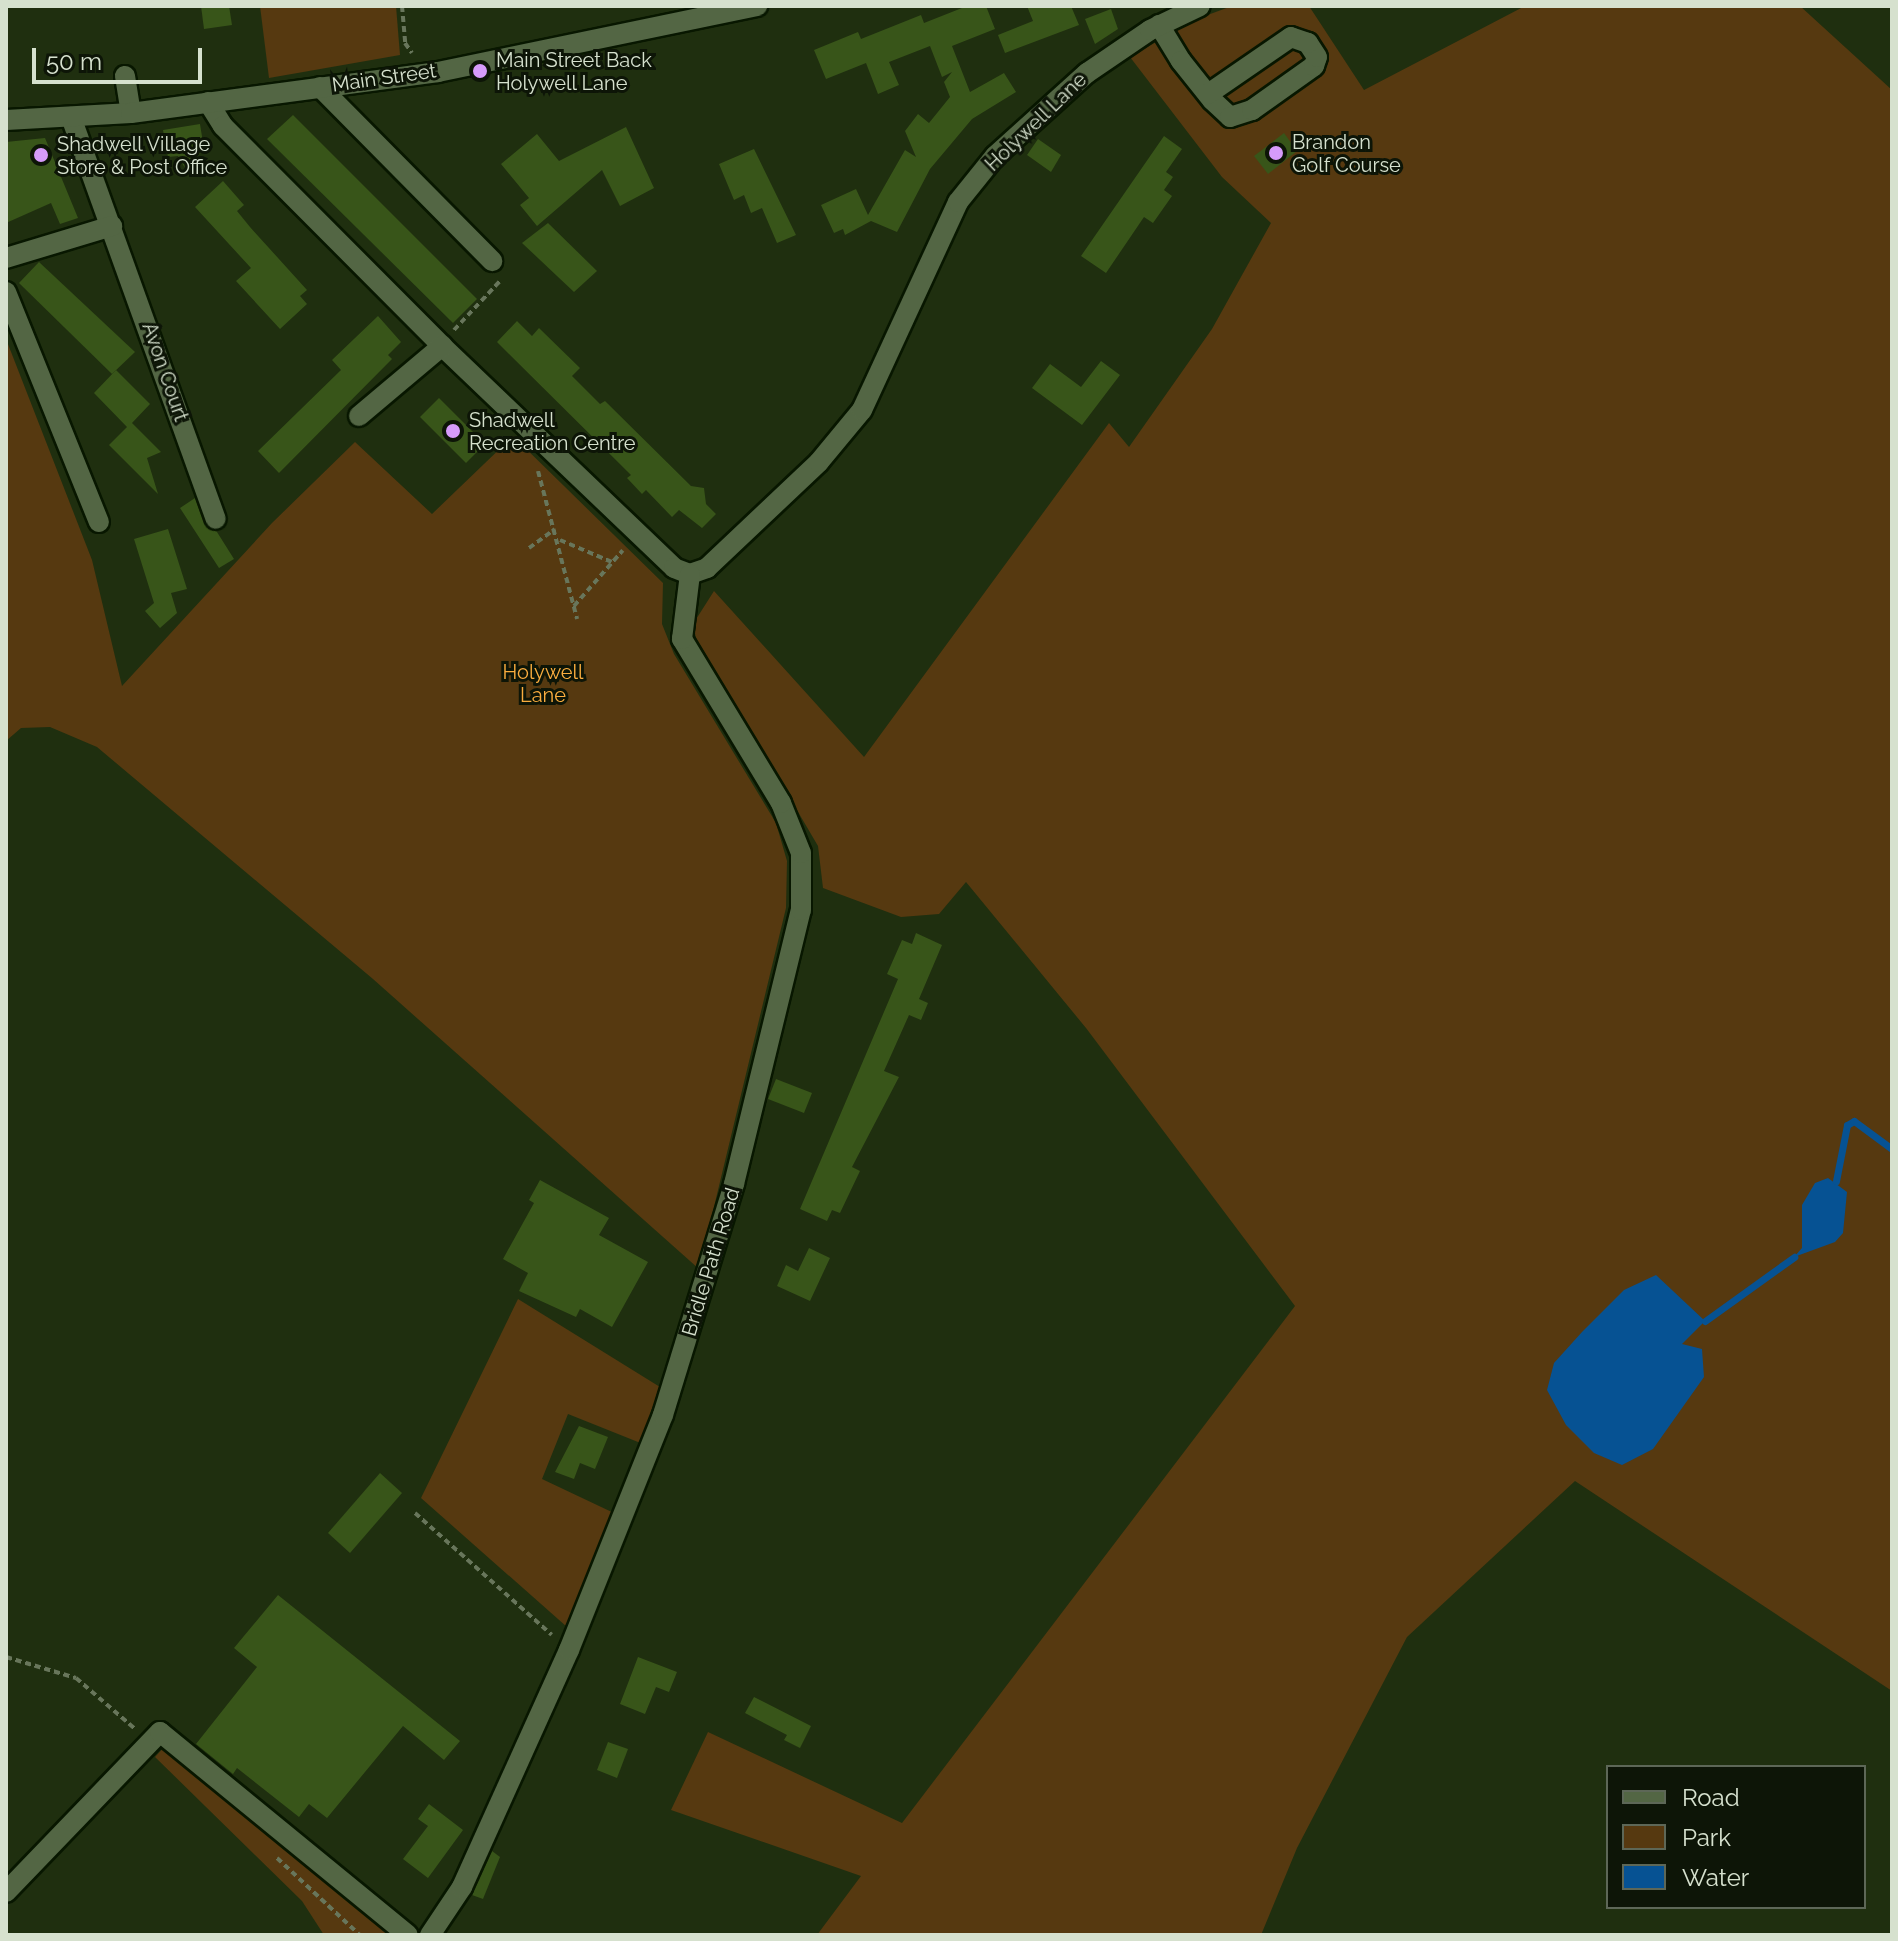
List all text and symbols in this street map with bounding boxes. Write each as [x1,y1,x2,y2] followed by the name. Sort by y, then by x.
[36,32,206,82] scale bar
[46,47,102,76] text: 50 m
[496,48,652,95] place label: Main Street Back Holywell Lane
[330,59,438,97] street label: Main Street
[471,62,489,80] marker: Main Street Back Holywell Lane
[980,68,1092,176] street label: Holywell Lane
[1292,130,1401,177] place label: Brandon Golf Course
[57,132,227,179] place label: Shadwell Village Store & Post Office
[1267,144,1285,162] marker: Brandon Golf Course
[32,146,50,164] marker: Shadwell Village Store & Post Office
[137,319,193,425] street label: Avon Court
[469,408,636,455] place label: Shadwell Recreation Centre
[444,422,462,440] marker: Shadwell Recreation Centre
[503,660,583,707] park label: Holywell Lane
[677,1185,745,1339] street label: Bridle Path Road
[1606,1765,1866,1909] legend
[1682,1783,1740,1812] text: Road
[1682,1823,1731,1852] text: Park
[1682,1863,1749,1892] text: Water

